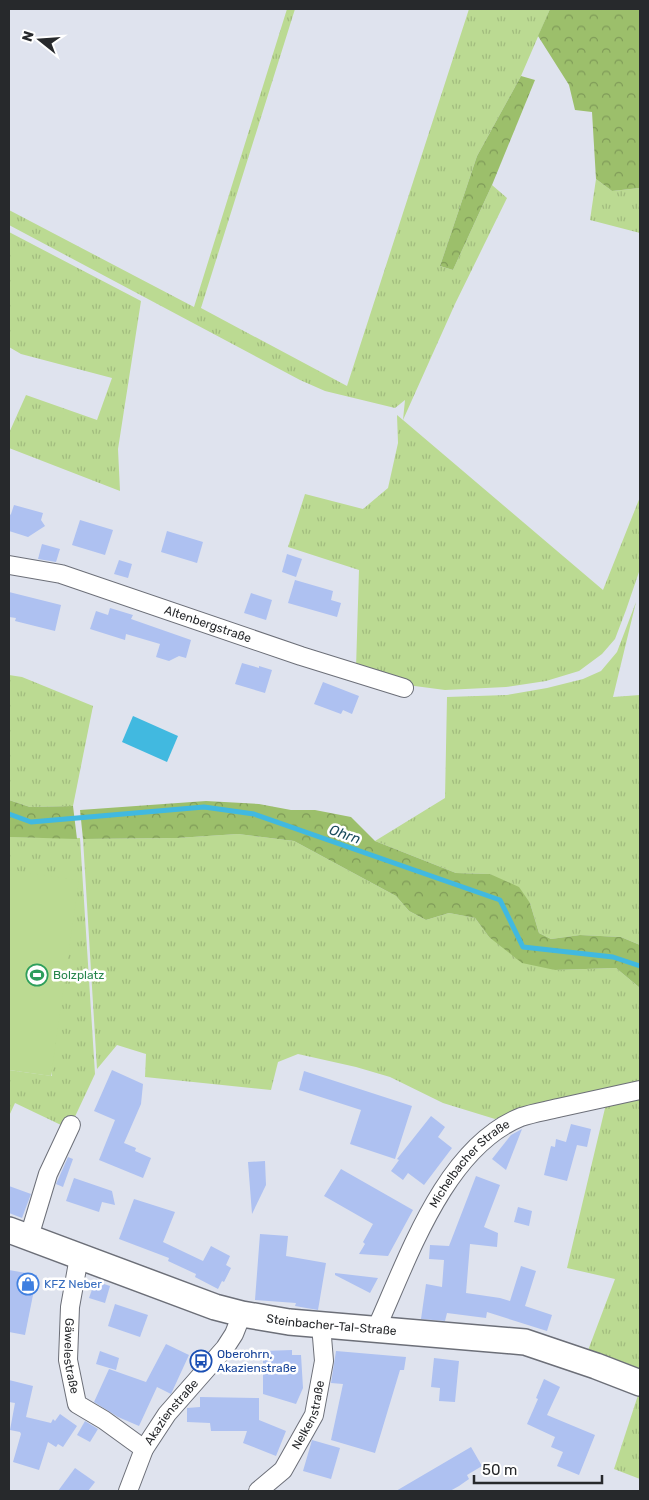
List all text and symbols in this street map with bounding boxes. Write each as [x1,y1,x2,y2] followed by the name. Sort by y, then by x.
[15,15,65,65] north arrow
[18,29,38,44] text: N
[163,603,253,646] street label: Altenbergstraße
[327,821,363,848] water label: Ohrn
[25,963,49,987] sports icon: Bolzplatz
[53,968,104,982] place label: Bolzplatz
[426,1117,512,1210] street label: Michelbacher Straße
[16,1272,40,1296] shop icon: KFZ Neber
[44,1277,102,1291] place label: KFZ Neber
[265,1311,397,1338] street label: Steinbacher-Tal-Straße
[61,1318,82,1395] street label: Gäwelestraße
[217,1347,297,1375] place label: Oberohrn, Akazienstraße
[189,1349,213,1373] bus stop icon: Oberohrn, Akazienstraße
[142,1376,201,1448] street label: Akazienstraße
[289,1379,327,1452] street label: Nelkenstraße
[474,1452,602,1484] scale bar
[482,1461,517,1479] text: 50 m

